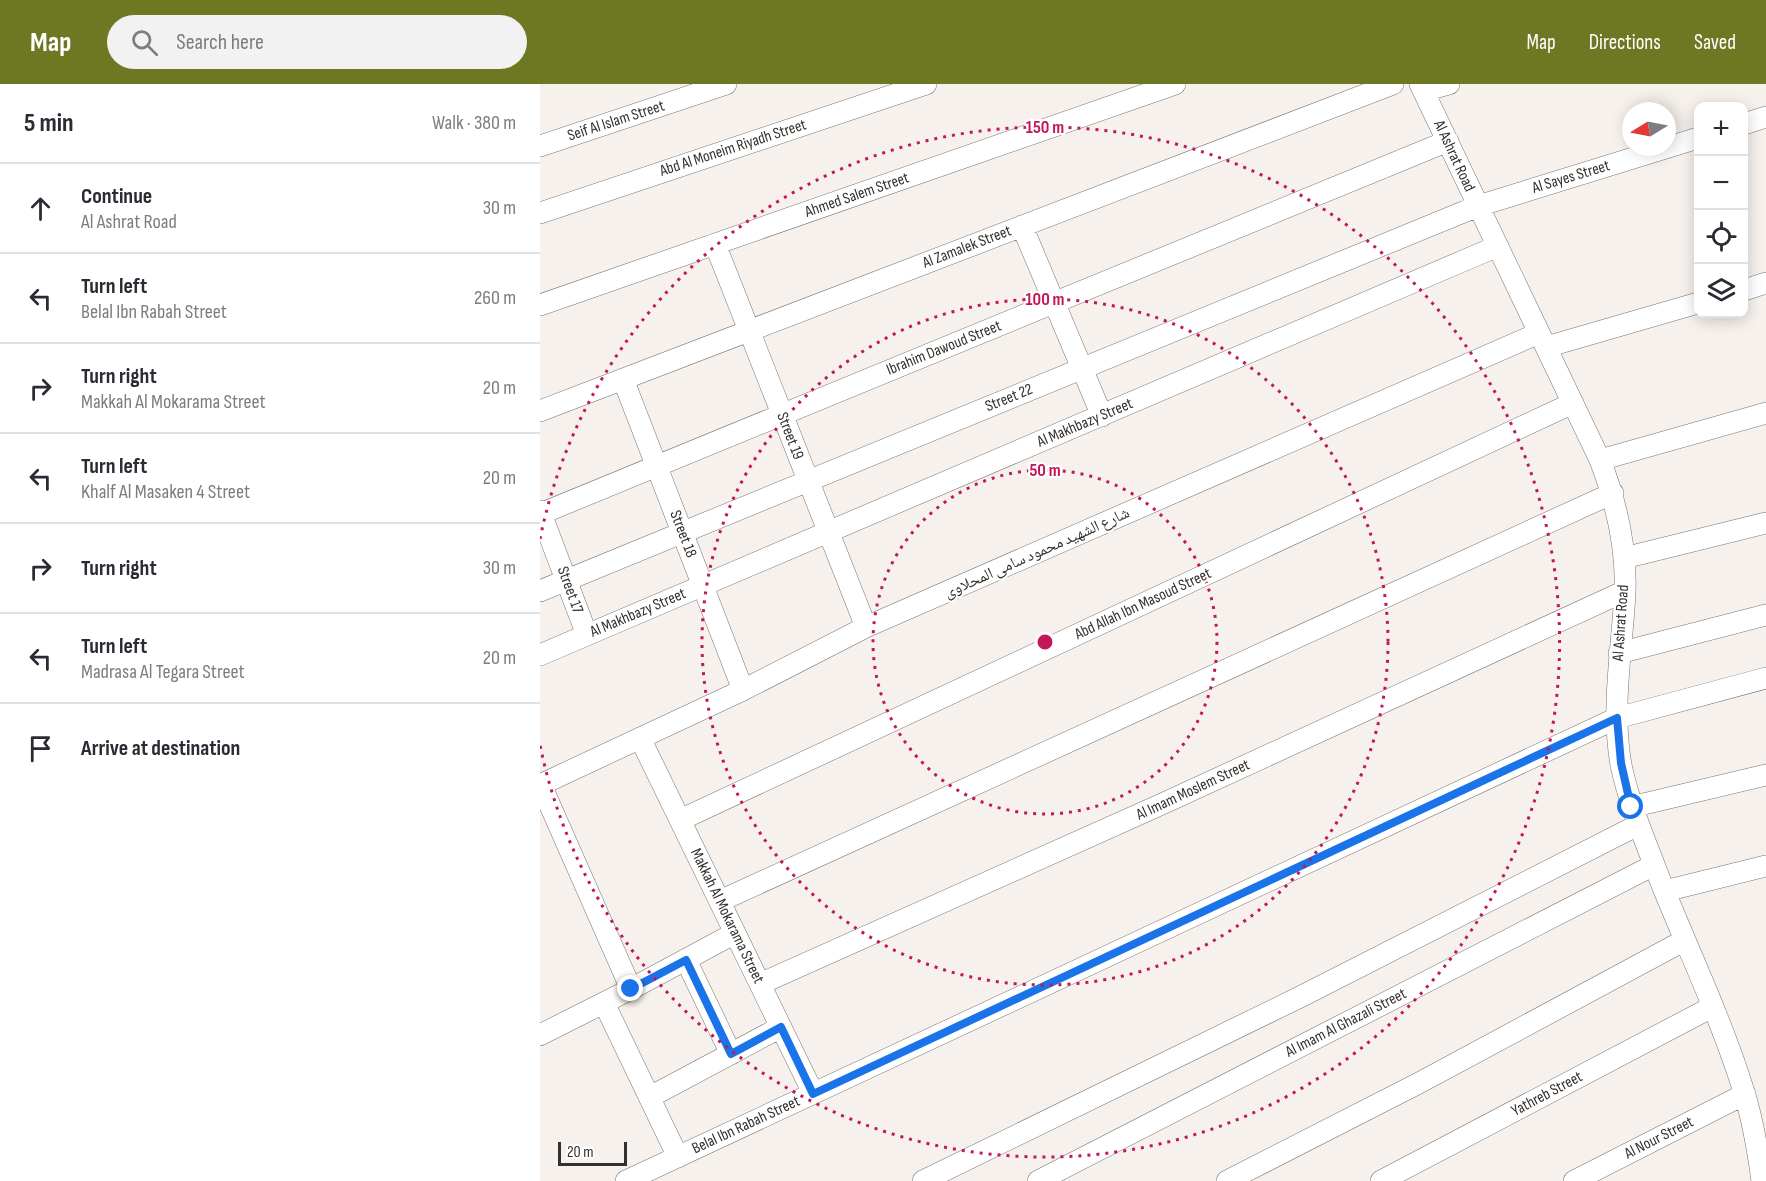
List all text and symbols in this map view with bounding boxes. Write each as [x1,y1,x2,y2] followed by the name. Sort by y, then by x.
[107,15,527,69] search box
[30,26,71,59] text: Map
[128,26,161,59] icon: search
[176,29,264,56] text: Search here
[1526,30,1556,55] text: Map
[1589,30,1661,55] text: Directions
[1694,30,1736,55] text: Saved
[565,96,667,146] street label: Seif Al Islam Street
[1622,102,1676,156] north arrow
[1694,102,1748,318] map controls
[1694,102,1748,156] button: +
[24,108,74,139] text: 5 min
[432,111,516,135] text: Walk · 380 m
[656,115,809,181] street label: Abd Al Moneim Riyadh Street
[1429,116,1479,195] street label: Al Ashrat Road
[1026,117,1064,138] text: 150 m
[1529,156,1612,198] street label: Al Sayes Street
[1694,156,1748,210] button: −
[802,168,912,222] street label: Ahmed Salem Street
[81,183,152,210] text: Continue
[24,192,57,225] icon: ahead
[483,196,516,220] text: 30 m
[81,210,177,234] text: Al Ashrat Road
[1694,210,1748,264] button: locate
[919,221,1014,273] street label: Al Zamalek Street
[1694,264,1748,318] button: layers
[81,273,147,300] text: Turn left
[24,282,57,315] icon: left
[474,286,516,310] text: 260 m
[1026,289,1065,310] text: 100 m
[81,300,227,324] text: Belal Ibn Rabah Street
[884,316,1004,380] street label: Ibrahim Dawoud Street
[81,363,157,390] text: Turn right
[24,372,57,405] icon: right
[483,376,516,400] text: 20 m
[982,380,1036,416] street label: Street 22
[81,390,266,414] text: Makkah Al Mokarama Street
[1033,394,1136,452] street label: Al Makhbazy Street
[772,410,808,462] street label: Street 19
[81,453,147,480] text: Turn left
[1029,460,1061,481] text: 50 m
[24,462,57,495] icon: left
[483,466,516,490] text: 20 m
[81,480,250,504] text: Khalf Al Masaken 4 Street
[941,503,1133,603] street label: شارع الشهيد محمود سامى المحلاوى
[665,508,701,560] street label: Street 18
[24,552,57,585] icon: right
[81,555,157,582] text: Turn right
[483,556,516,580] text: 30 m
[553,564,587,616] street label: Street 17
[1071,564,1214,644] street label: Abd Allah Ibn Masoud Street
[586,584,689,642] street label: Al Makhbazy Street
[1609,584,1633,663] street label: Al Ashrat Road
[1035,632,1055,652] centre of rings
[81,633,147,660] text: Turn left
[24,642,57,675] icon: left
[483,646,516,670] text: 20 m
[81,660,245,684] text: Madrasa Al Tegara Street
[24,732,57,765] icon: arrive
[81,735,240,762] text: Arrive at destination
[1132,755,1253,825] street label: Al Imam Moslem Street
[1617,793,1643,819] route start
[686,845,768,987] street label: Makkah Al Mokarama Street
[617,975,643,1001] route end
[1281,984,1410,1062] street label: Al Imam Al Ghazali Street
[1508,1067,1586,1121] street label: Yathreb Street
[689,1092,803,1158] street label: Belal Ibn Rabah Street
[1620,1112,1697,1164] street label: Al Nour Street
[558,1139,627,1166] scale bar
[567,1143,594,1162] text: 20 m

